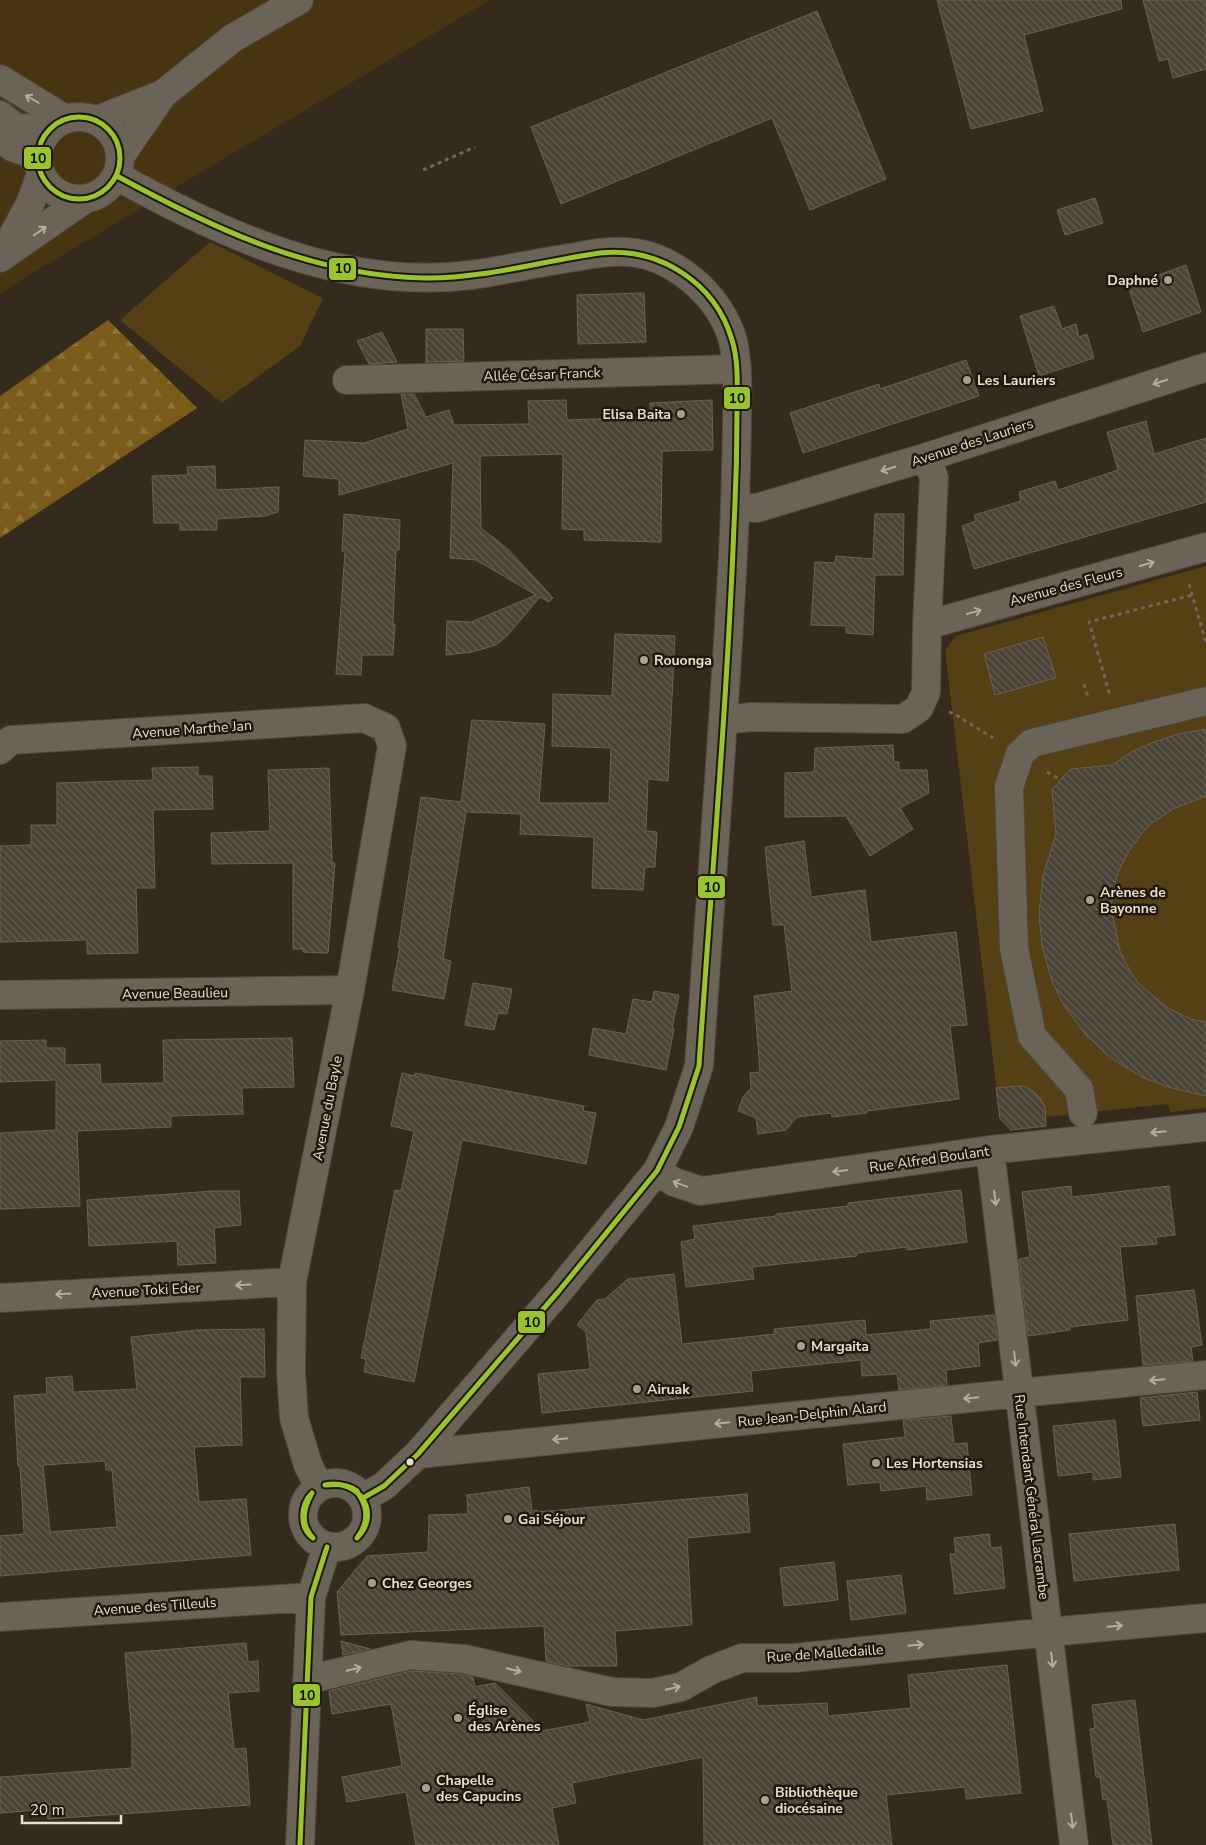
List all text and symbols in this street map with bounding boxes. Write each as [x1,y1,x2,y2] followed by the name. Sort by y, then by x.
[25,94,40,104] one-way arrow
[23,146,52,170] line badge: 10
[30,149,46,168] text: 10
[33,226,47,236] one-way arrow
[328,257,357,281] line badge: 10
[335,259,351,278] text: 10
[1107,271,1158,290] place label: Daphné
[1162,274,1174,286] marker: Daphné
[483,363,602,386] street label: Allée César Franck
[977,371,1056,390] place label: Les Lauriers
[961,374,973,386] marker: Les Lauriers
[1152,377,1168,387] one-way arrow
[723,386,751,410] line badge: 10
[729,389,745,408] text: 10
[602,405,671,424] place label: Elisa Baita
[675,408,687,420] marker: Elisa Baita
[909,414,1036,471] street label: Avenue des Lauriers
[881,464,897,474] one-way arrow
[1139,558,1155,568] one-way arrow
[1008,562,1125,611] street label: Avenue des Fleurs
[965,606,981,616] one-way arrow
[654,651,712,670] place label: Rouonga
[638,654,650,666] marker: Rouonga
[132,716,252,743] street label: Avenue Marthe Jan
[697,875,726,899] line badge: 10
[704,878,720,897] text: 10
[1100,883,1166,918] place label: Arènes de Bayonne
[1084,894,1096,906] marker: Arènes de Bayonne
[122,983,228,1004] street label: Avenue Beaulieu
[308,1054,347,1162] street label: Avenue du Bayle
[1150,1127,1166,1137] one-way arrow
[868,1142,990,1177] street label: Rue Alfred Boulant
[832,1166,848,1176] one-way arrow
[673,1179,688,1188] one-way arrow
[991,1190,1001,1206] one-way arrow
[91,1278,201,1303] street label: Avenue Toki Eder
[235,1280,251,1289] one-way arrow
[55,1290,71,1299] one-way arrow
[517,1310,546,1334] line badge: 10
[524,1313,540,1332] text: 10
[811,1337,869,1356] place label: Margaita
[795,1340,807,1352] marker: Margaita
[1010,1351,1020,1367] one-way arrow
[1150,1375,1166,1385] one-way arrow
[647,1380,690,1399] place label: Airuak
[631,1383,643,1395] marker: Airuak
[963,1393,979,1402] one-way arrow
[1009,1393,1054,1601] street label: Rue Intendant Général Lacrambe
[737,1397,887,1432] street label: Rue Jean-Delphin Alard
[714,1418,730,1428] one-way arrow
[553,1435,569,1444] one-way arrow
[886,1454,983,1473] place label: Les Hortensias
[405,1457,415,1467] unlabelled marker
[870,1457,882,1469] marker: Les Hortensias
[518,1510,586,1529] place label: Gai Séjour
[502,1513,514,1525] marker: Gai Séjour
[382,1574,472,1593] place label: Chez Georges
[366,1577,378,1589] marker: Chez Georges
[93,1593,217,1620] street label: Avenue des Tilleuls
[1106,1621,1122,1631] one-way arrow
[766,1640,884,1667] street label: Rue de Malledaille
[908,1641,924,1650] one-way arrow
[1047,1651,1057,1667] one-way arrow
[346,1664,362,1673] one-way arrow
[505,1666,521,1675] one-way arrow
[292,1683,321,1707] line badge: 10
[665,1683,681,1692] one-way arrow
[299,1686,315,1705] text: 10
[468,1701,541,1736] place label: Église des Arènes
[452,1712,464,1724] marker: Église des Arènes
[436,1771,521,1806] place label: Chapelle des Capucins
[420,1782,432,1794] marker: Chapelle des Capucins
[775,1783,858,1818] place label: Bibliothèque diocésaine
[22,1792,121,1824] scale bar
[759,1794,771,1806] marker: Bibliothèque diocésaine
[30,1800,65,1820] text: 20 m
[1067,1813,1077,1829] one-way arrow

